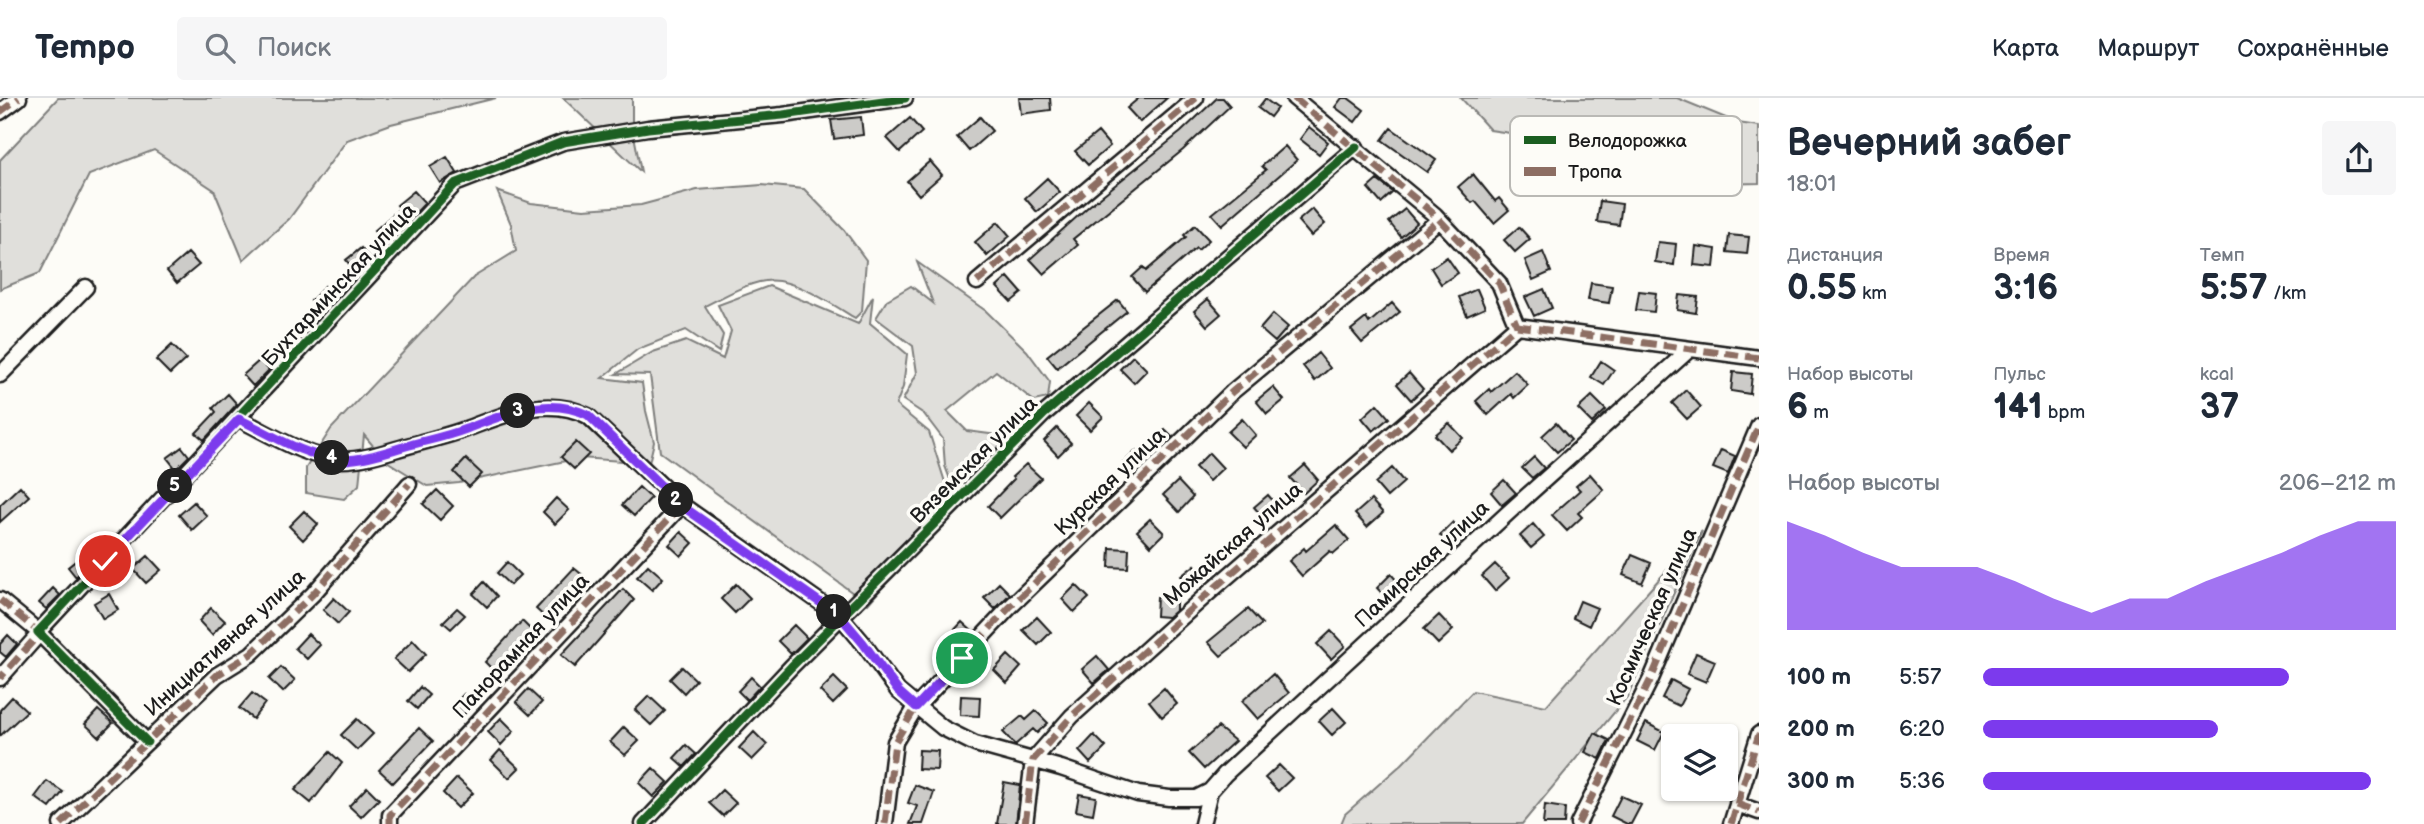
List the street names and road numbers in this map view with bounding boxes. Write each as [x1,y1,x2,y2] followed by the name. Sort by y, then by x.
[257,198,421,372] street label: Бухтарминская улица
[905,391,1043,529] street label: Вяземская улица
[1050,423,1171,541] street label: Курская улица
[1158,477,1308,611] street label: Можайская улица
[1350,495,1495,633] street label: Памирская улица
[1602,524,1703,710] street label: Космическая улица
[139,564,311,722] street label: Инициативная улица
[447,568,595,724] street label: Панорамная улица

